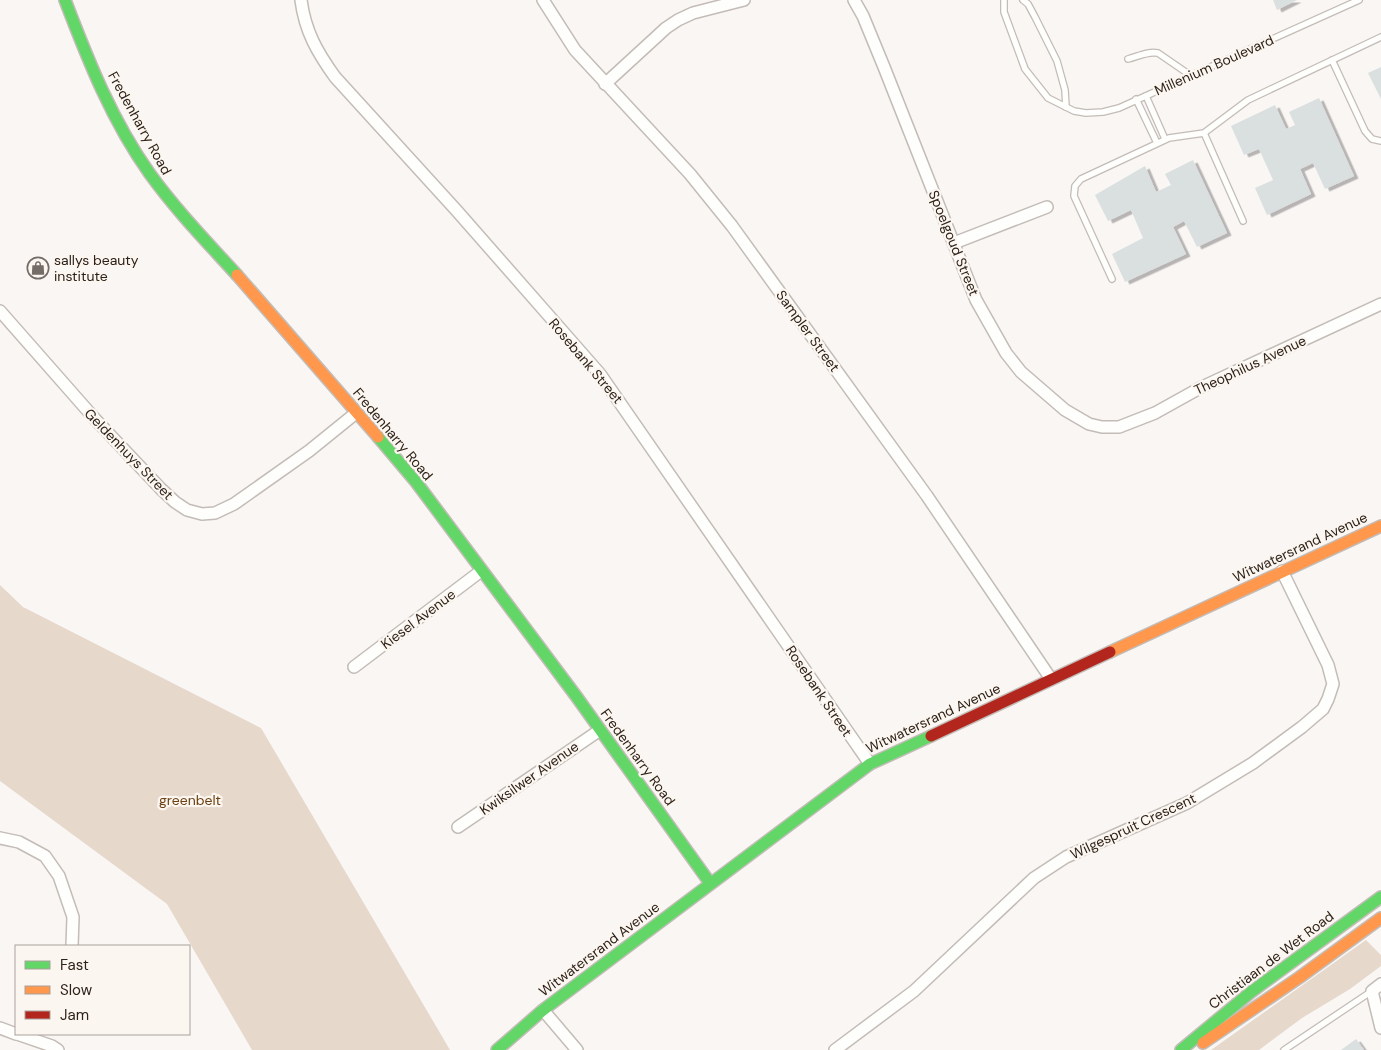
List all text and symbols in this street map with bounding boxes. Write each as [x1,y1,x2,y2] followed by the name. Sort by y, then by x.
[1151,31,1277,99] street label: Millenium Boulevard
[104,68,176,178] street label: Fredenharry Road
[925,188,983,298] street label: Spoelgoud Street
[54,251,139,285] place label: sallys beauty institute
[26,256,50,280] shop icon: sallys beauty institute
[772,287,844,375] street label: Sampler Street
[545,315,627,407] street label: Rosebank Street
[1191,331,1309,399] street label: Theophilus Avenue
[349,384,437,484] street label: Fredenharry Road
[81,404,177,504] street label: Geldenhuys Street
[1230,508,1370,586] street label: Witwatersrand Avenue
[377,585,459,653] street label: Kiesel Avenue
[782,642,856,740] street label: Rosebank Street
[863,679,1003,757] street label: Witwatersrand Avenue
[597,705,679,809] street label: Fredenharry Road
[476,737,582,819] street label: Kwiksilwer Avenue
[1067,789,1199,863] street label: Wilgespruit Crescent
[159,791,221,809] park label: greenbelt
[535,898,663,1000] street label: Witwatersrand Avenue
[1205,907,1337,1013] street label: Christiaan de Wet Road
[15,945,190,1035] legend
[60,955,89,975] text: Fast
[60,980,93,1000] text: Slow
[60,1005,89,1025] text: Jam

